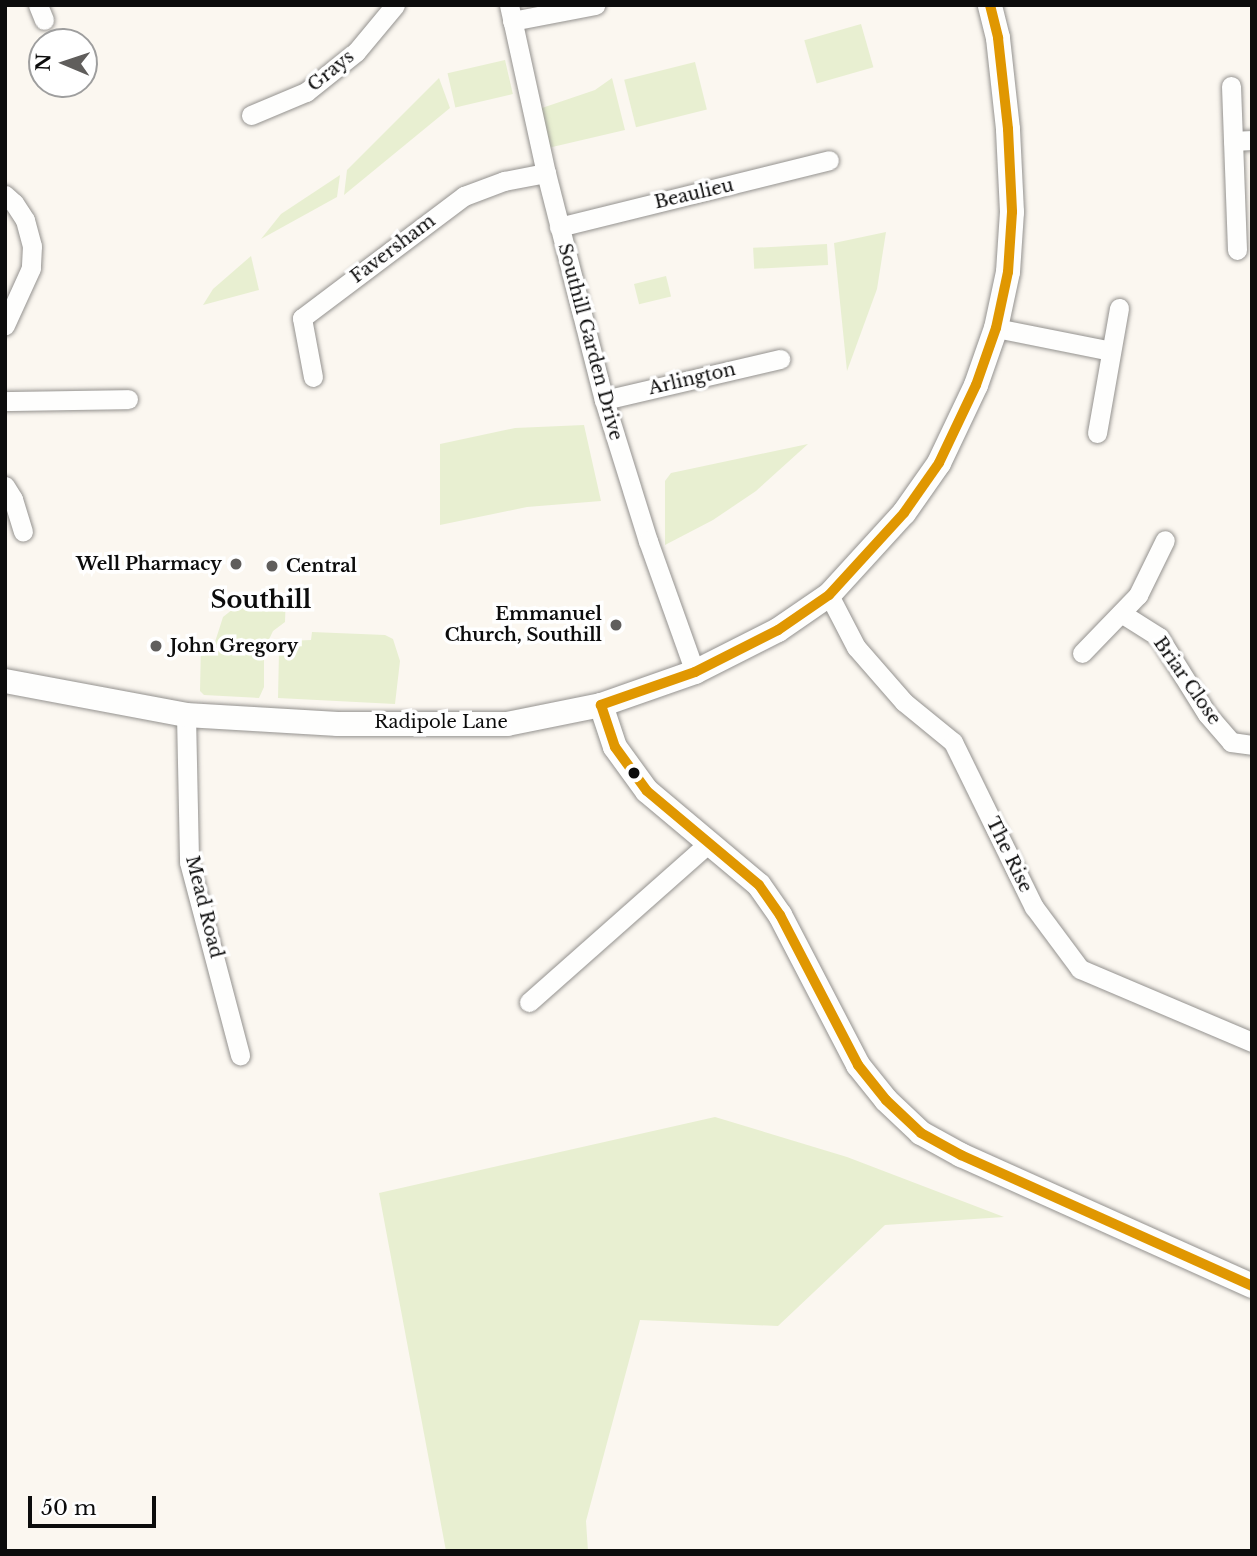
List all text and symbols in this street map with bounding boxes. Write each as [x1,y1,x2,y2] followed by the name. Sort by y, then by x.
[28,28,98,98] north arrow
[304,46,358,96] street label: Grays
[32,53,55,72] text: N
[652,174,736,214] street label: Beaulieu
[346,210,440,288] street label: Faversham
[553,241,627,443] street label: Southill Garden Drive
[646,359,738,399] street label: Arlington
[76,553,222,575] place label: Well Pharmacy
[286,555,357,577] place label: Central
[228,556,244,572] marker: Well Pharmacy
[264,558,280,574] marker: Central
[211,586,311,614] district label: Southill
[445,604,602,646] place label: Emmanuel Church, Southill
[608,617,624,633] marker: Emmanuel Church, Southill
[1149,633,1225,729] street label: Briar Close
[170,635,298,657] place label: John Gregory
[148,638,164,654] marker: John Gregory
[374,711,508,733] street label: Radipole Lane
[627,766,641,780] unlabelled marker
[982,814,1036,896] street label: The Rise
[181,854,227,960] street label: Mead Road
[32,1482,159,1526] scale bar
[41,1495,96,1521] text: 50 m

